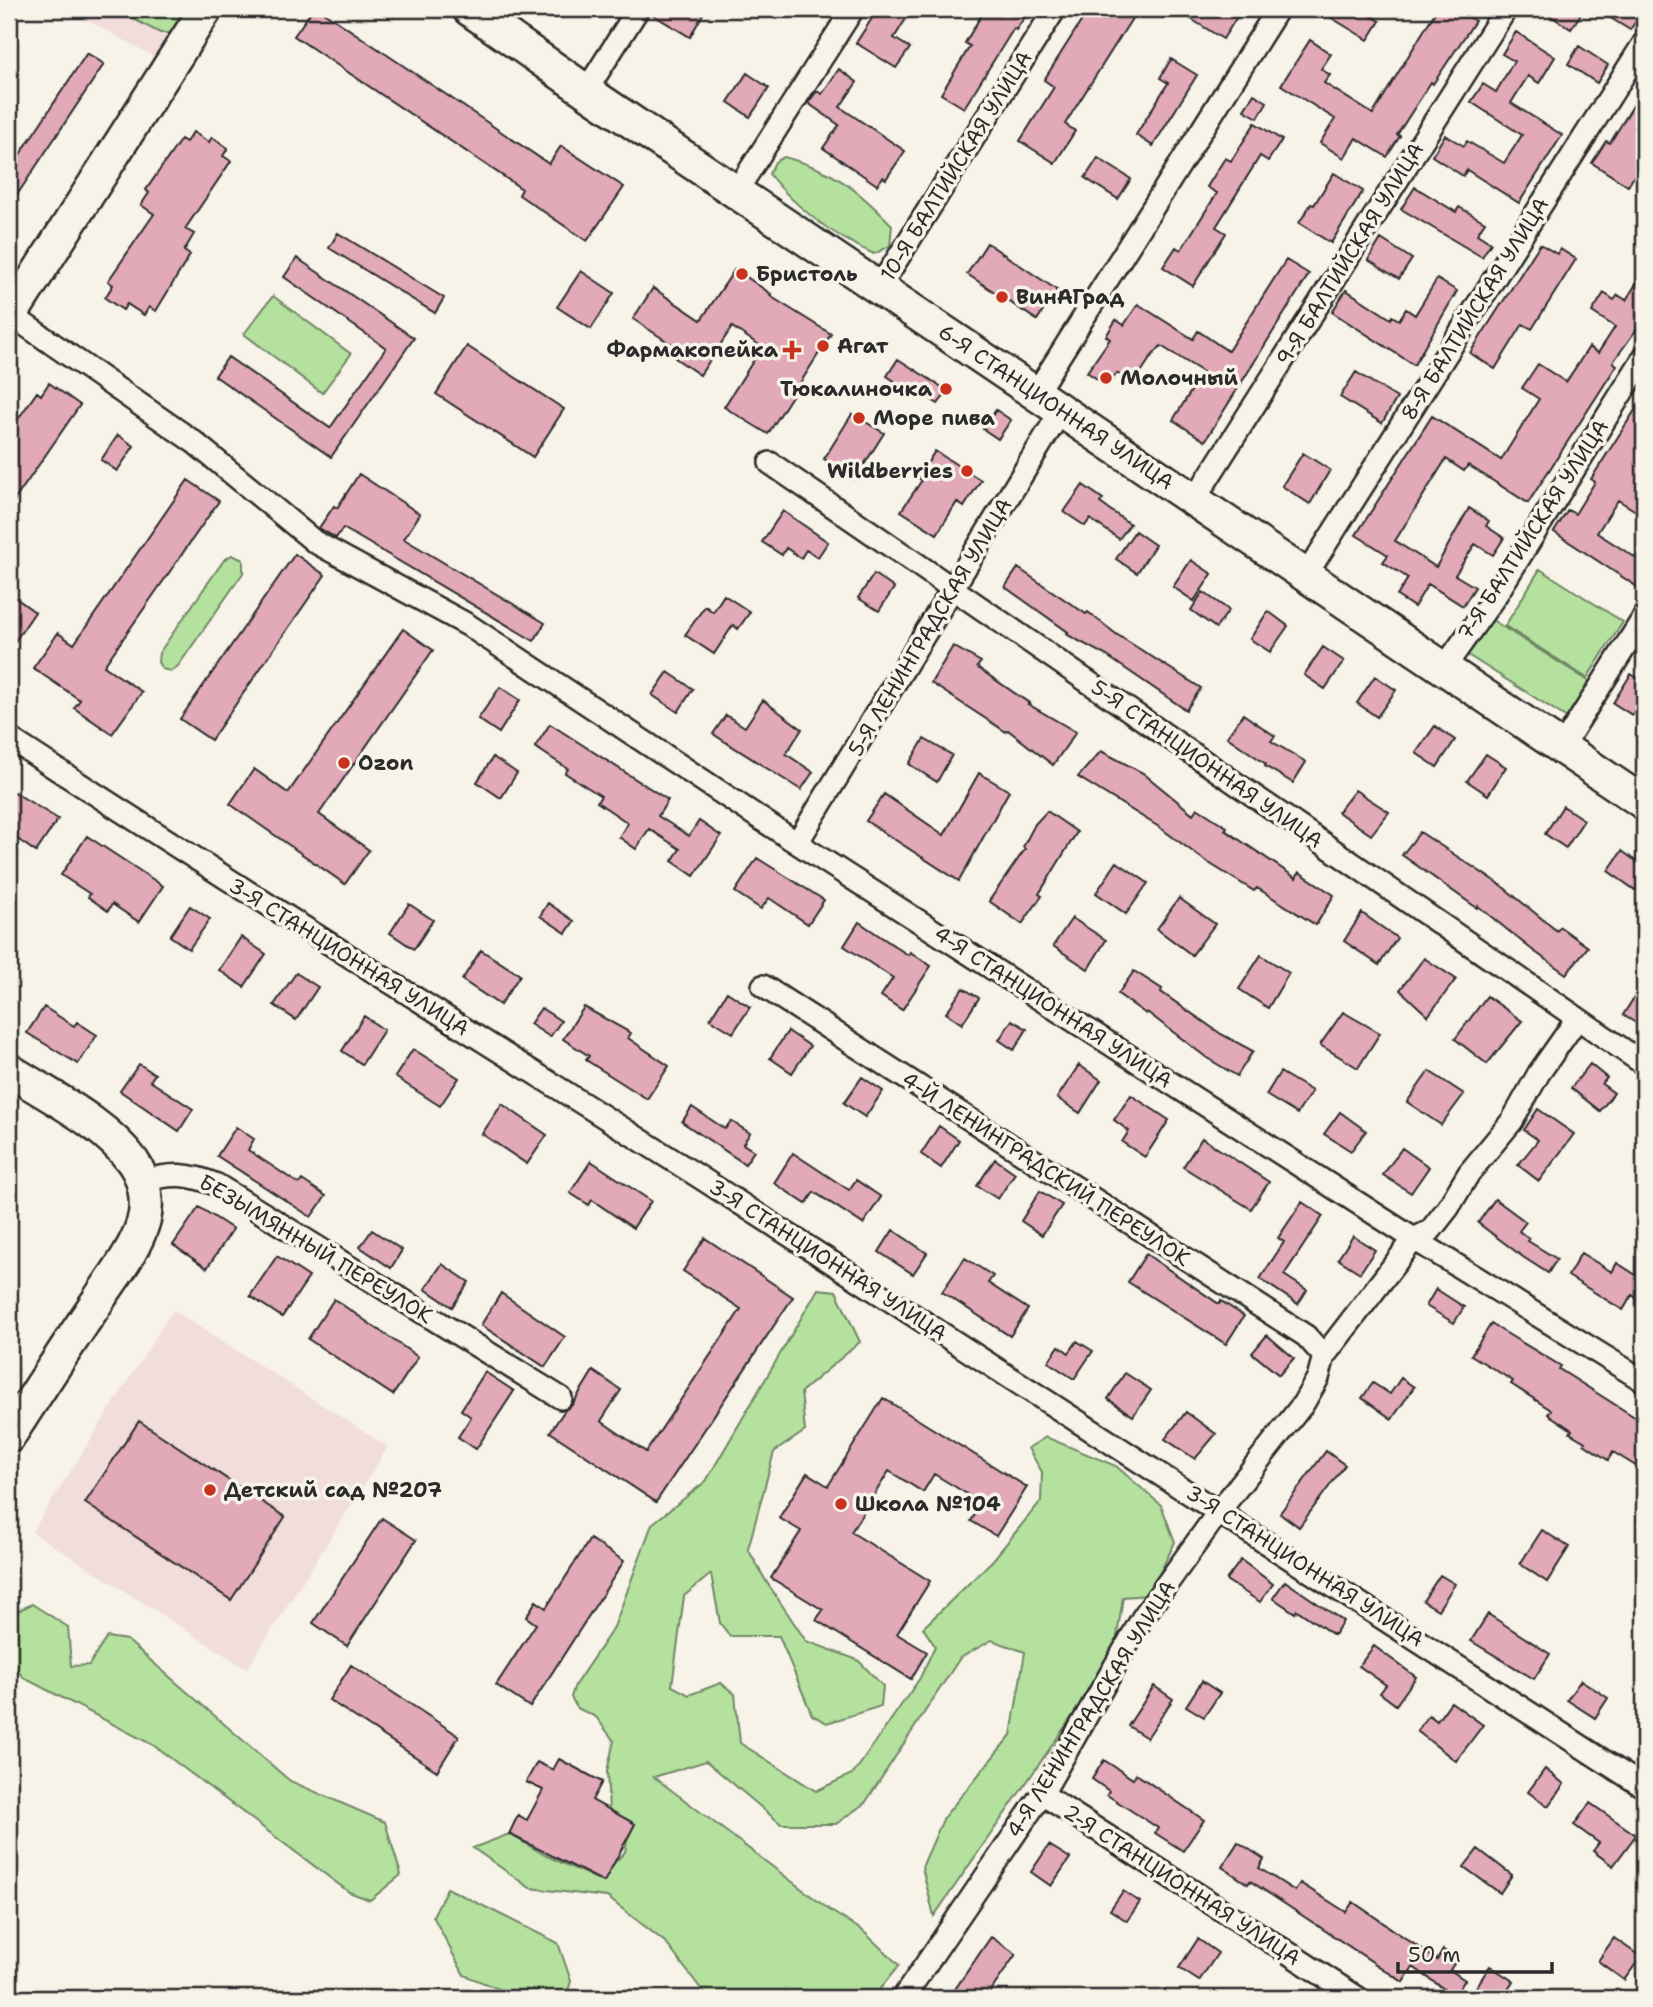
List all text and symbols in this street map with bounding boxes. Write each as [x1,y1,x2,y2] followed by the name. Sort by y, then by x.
[874,46,1038,286] street label: 10-Я БАЛТИЙСКАЯ УЛИЦА
[1270,137,1430,371] street label: 9-Я БАЛТИЙСКАЯ УЛИЦА
[1395,192,1555,426] street label: 8-Я БАЛТИЙСКАЯ УЛИЦА
[756,260,858,288] place label: Бристоль
[734,266,750,282] marker: Бристоль
[1016,283,1125,311] place label: ВинАГрад
[994,289,1010,305] marker: ВинАГрад
[933,318,1179,496] street label: 6-Я СТАНЦИОННАЯ УЛИЦА
[837,332,889,360] place label: Агат
[606,336,779,364] place label: Фармакопейка
[815,338,831,354] marker: Агат
[784,342,800,358] marker: Фармакопейка
[1120,364,1238,392] place label: Молочный
[1098,370,1114,386] marker: Молочный
[780,375,933,403] place label: Тюкалиночка
[938,381,954,397] marker: Тюкалиночка
[873,404,995,432] place label: Море пива
[851,410,867,426] marker: Море пива
[1451,414,1615,646] street label: 7-Я БАЛТИЙСКАЯ УЛИЦА
[827,457,953,485] place label: Wildberries
[959,463,975,479] marker: Wildberries
[842,493,1018,761] street label: 5-Я ЛЕНИНГРАДСКАЯ УЛИЦА
[1086,673,1328,855] street label: 5-Я СТАНЦИОННАЯ УЛИЦА
[358,749,413,777] place label: Ozon
[336,755,352,771] marker: Ozon
[224,871,474,1043] street label: 3-Я СТАНЦИОННАЯ УЛИЦА
[929,919,1177,1095] street label: 4-Я СТАНЦИОННАЯ УЛИЦА
[897,1065,1196,1273] street label: 4-Й ЛЕНИНГРАДСКИЙ ПЕРЕУЛОК
[194,1168,438,1330] street label: БЕЗЫМЯННЫЙ ПЕРЕУЛОК
[704,1173,952,1347] street label: 3-Я СТАНЦИОННАЯ УЛИЦА
[224,1476,442,1504] place label: Детский сад №207
[1181,1479,1429,1653] street label: 3-Я СТАНЦИОННАЯ УЛИЦА
[202,1482,218,1498] marker: Детский сад №207
[855,1490,1001,1518] place label: Школа №104
[833,1496,849,1512] marker: Школа №104
[1000,1575,1182,1843] street label: 4-Я ЛЕНИНГРАДСКАЯ УЛИЦА
[1058,1798,1306,1972] street label: 2-Я СТАНЦИОННАЯ УЛИЦА
[1398,1930,1552,1974] scale bar
[1408,1941,1461,1969] text: 50 m

